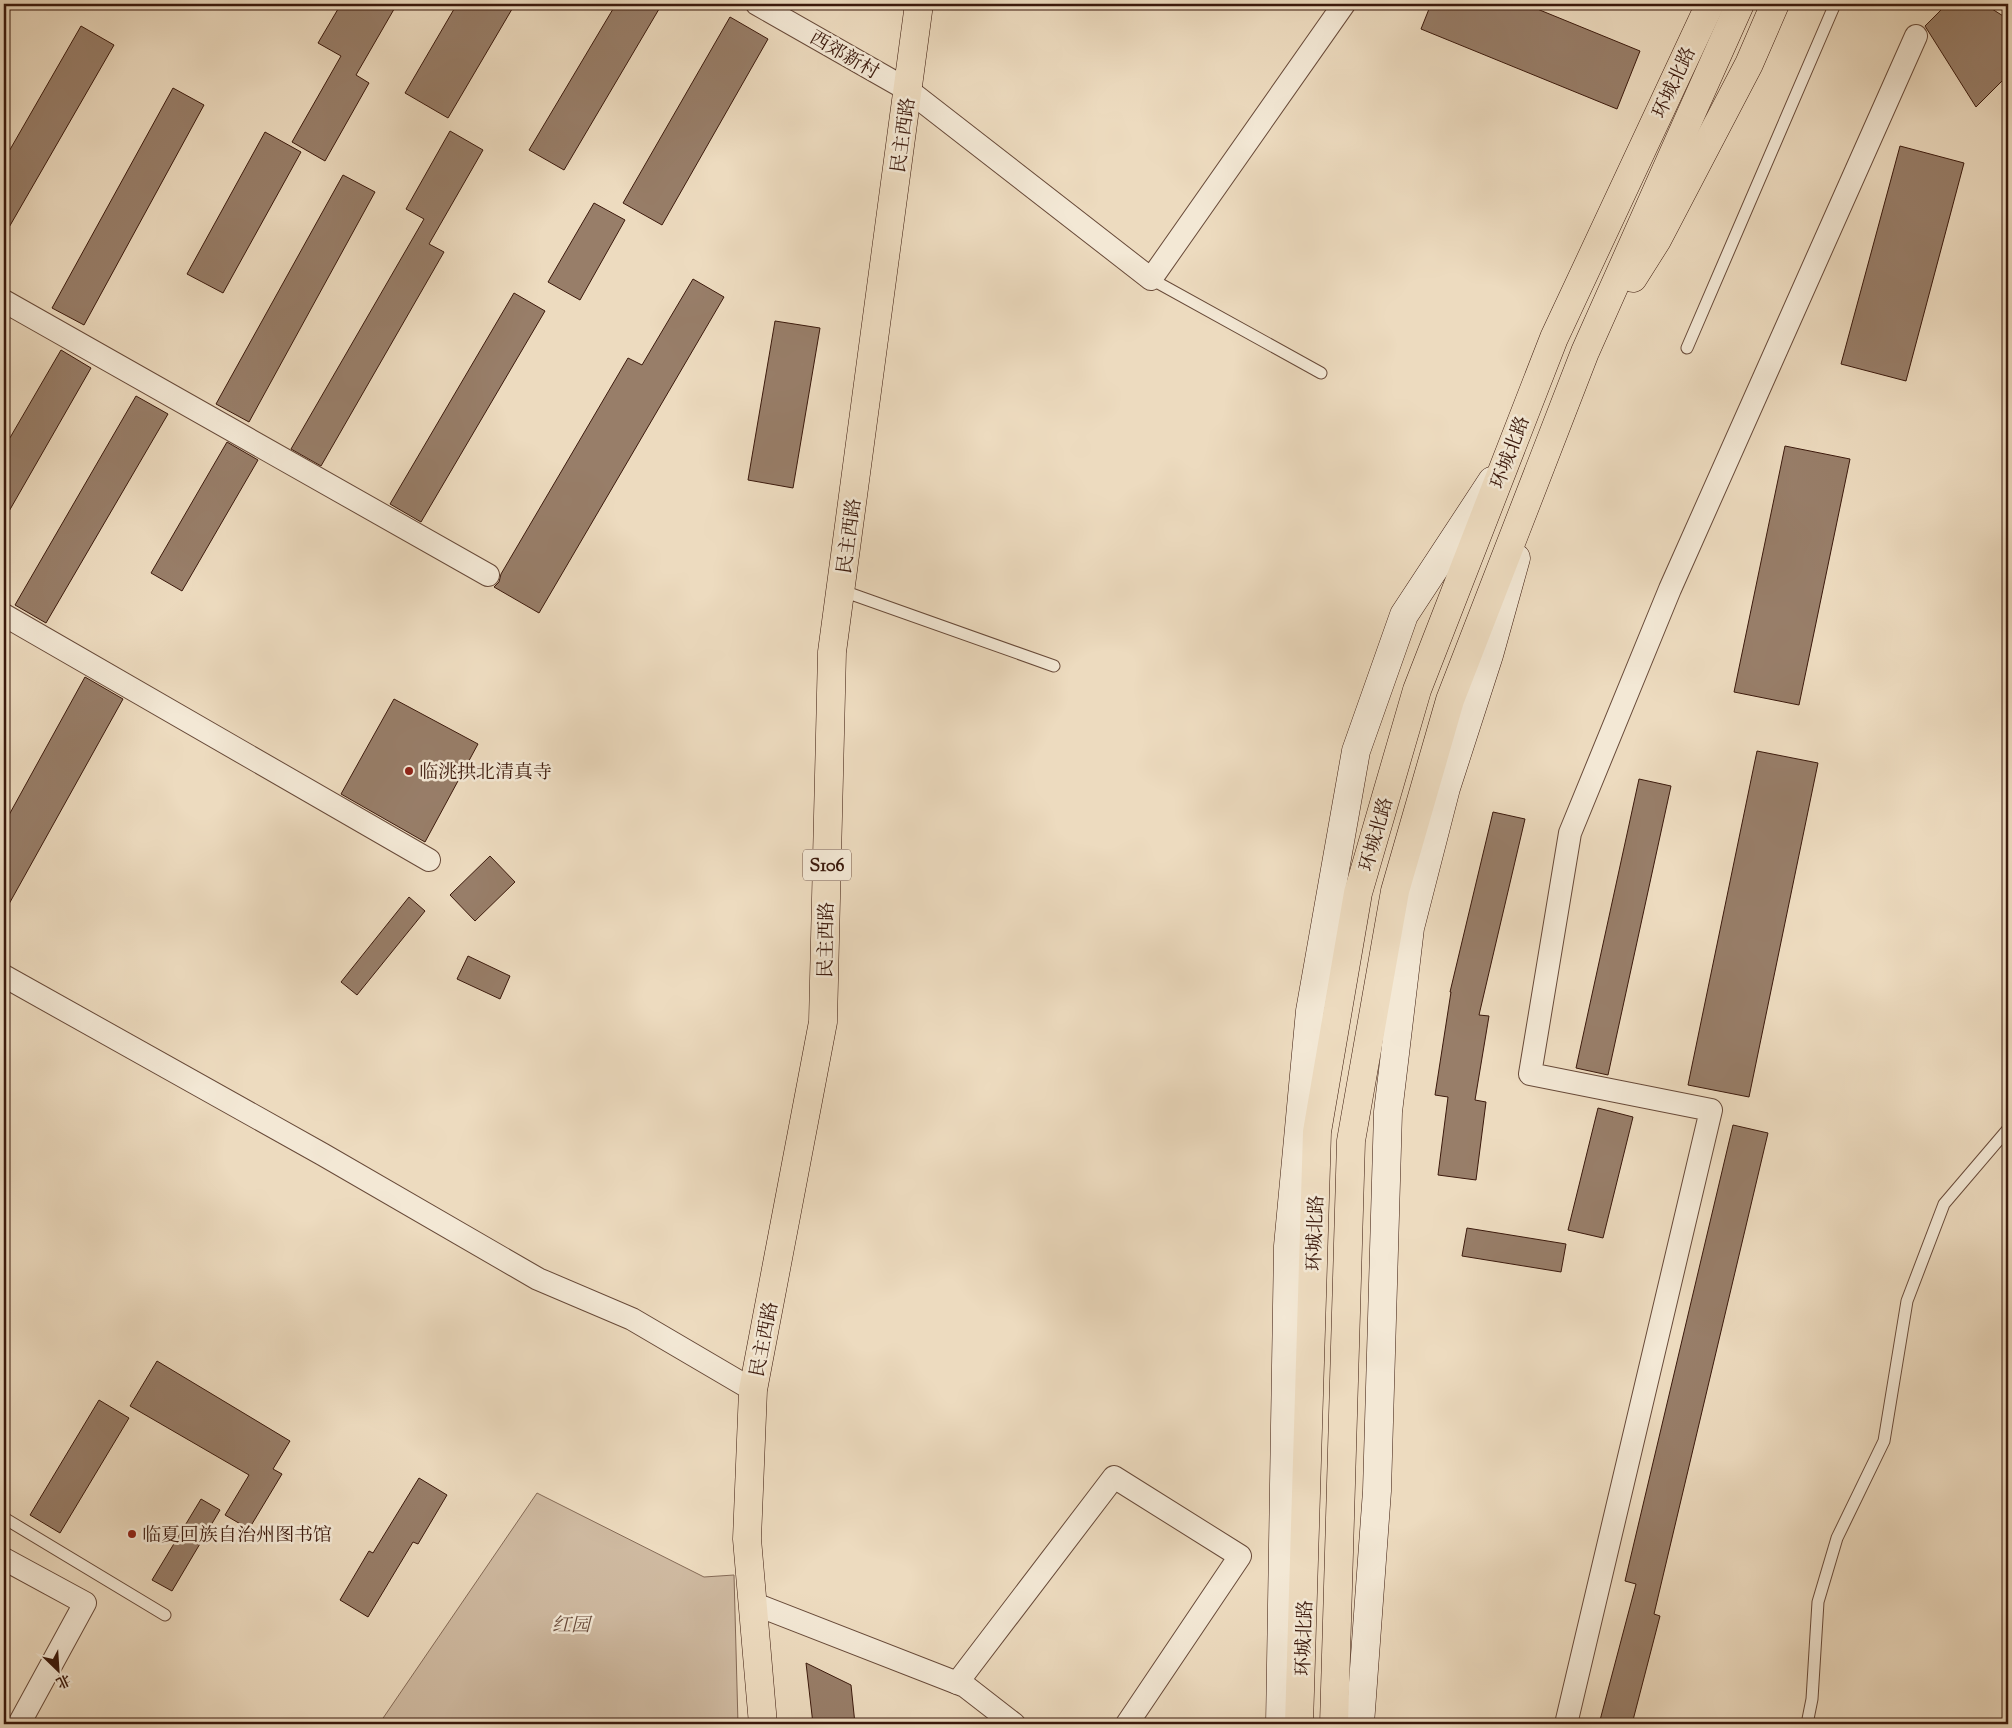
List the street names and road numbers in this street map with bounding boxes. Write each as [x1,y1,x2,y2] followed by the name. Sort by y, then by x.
[804,25,883,87] street label: 西郊新村
[1647,43,1704,123] street label: 环城北路
[886,96,923,175] street label: 民主西路
[1485,413,1538,493] street label: 环城北路
[832,497,869,576] street label: 民主西路
[1354,794,1401,875] street label: 环城北路
[803,850,851,880] road number: S106
[813,902,842,978] street label: 民主西路
[1302,1195,1331,1272] street label: 环城北路
[745,1300,786,1379] street label: 民主西路
[1291,1600,1320,1677] street label: 环城北路

